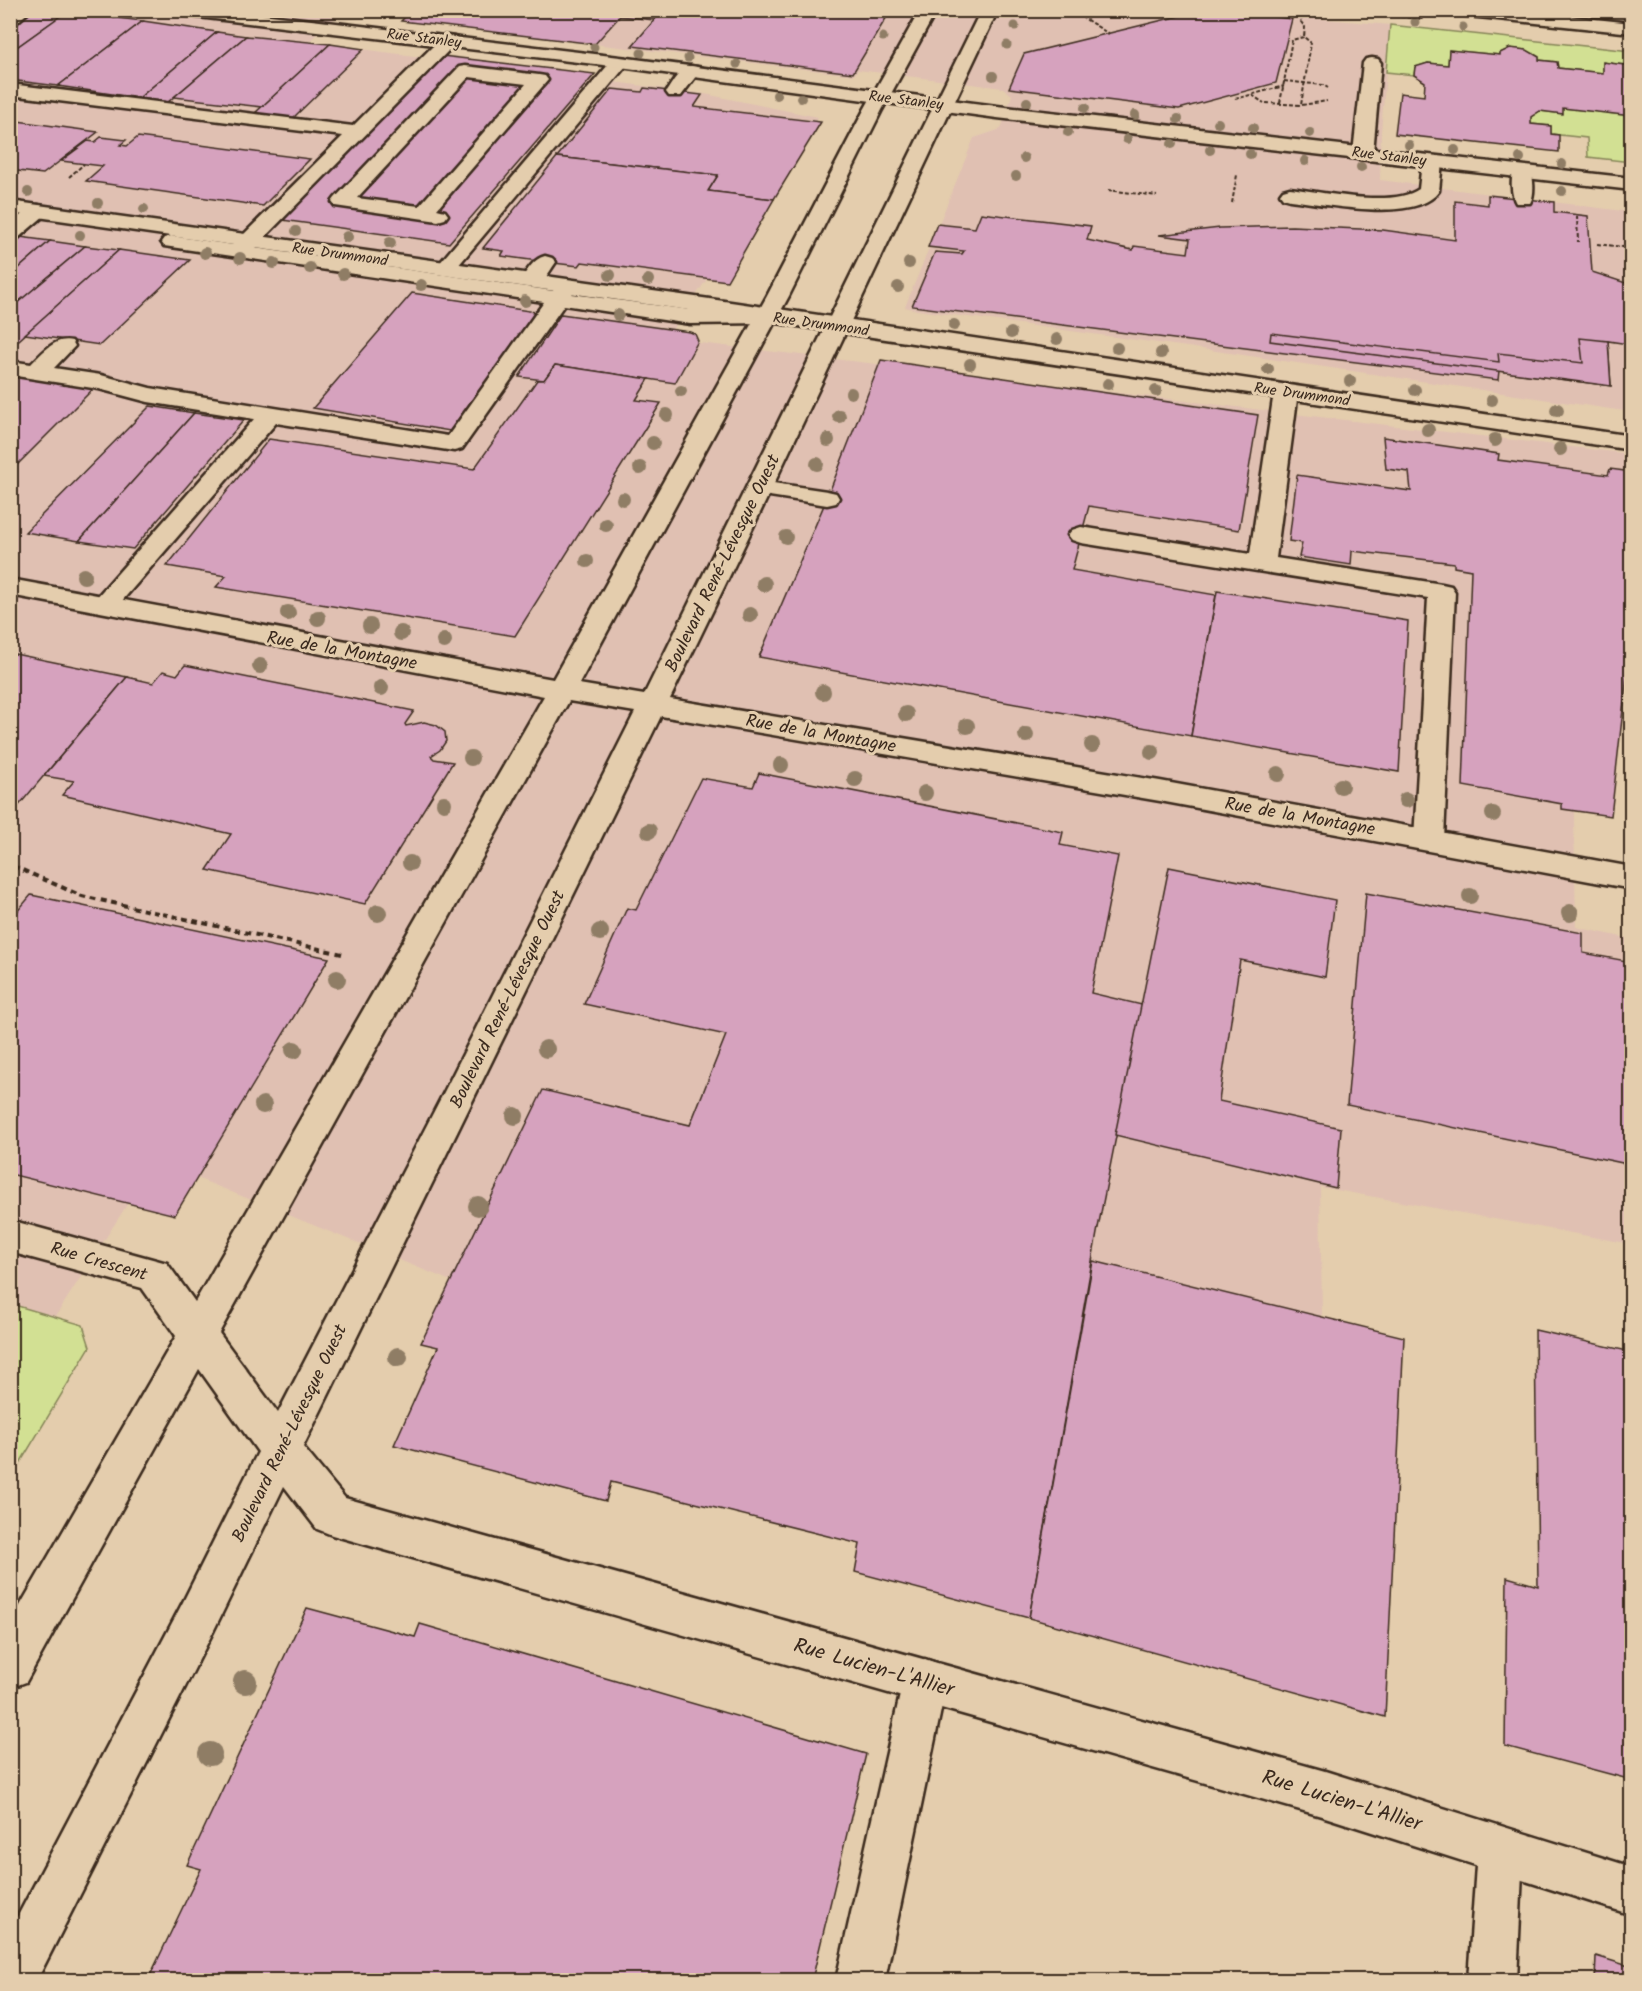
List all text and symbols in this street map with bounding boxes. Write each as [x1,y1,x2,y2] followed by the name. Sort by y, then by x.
[385,23,464,56] street label: Rue Stanley
[867,85,946,118] street label: Rue Stanley
[1350,141,1429,174] street label: Rue Stanley
[290,236,390,274] street label: Rue Drummond
[771,306,871,344] street label: Rue Drummond
[1252,376,1352,414] street label: Rue Drummond
[658,449,789,678] street label: Boulevard René-Lévesque Ouest
[264,624,419,679] street label: Rue de la Montagne
[743,707,898,762] street label: Rue de la Montagne
[1222,790,1377,845] street label: Rue de la Montagne
[443,885,574,1114] street label: Boulevard René-Lévesque Ouest
[47,1235,151,1290] street label: Rue Crescent
[225,1319,356,1548] street label: Boulevard René-Lévesque Ouest
[790,1630,959,1707] street label: Rue Lucien-L'Allier
[1258,1761,1426,1842] street label: Rue Lucien-L'Allier

